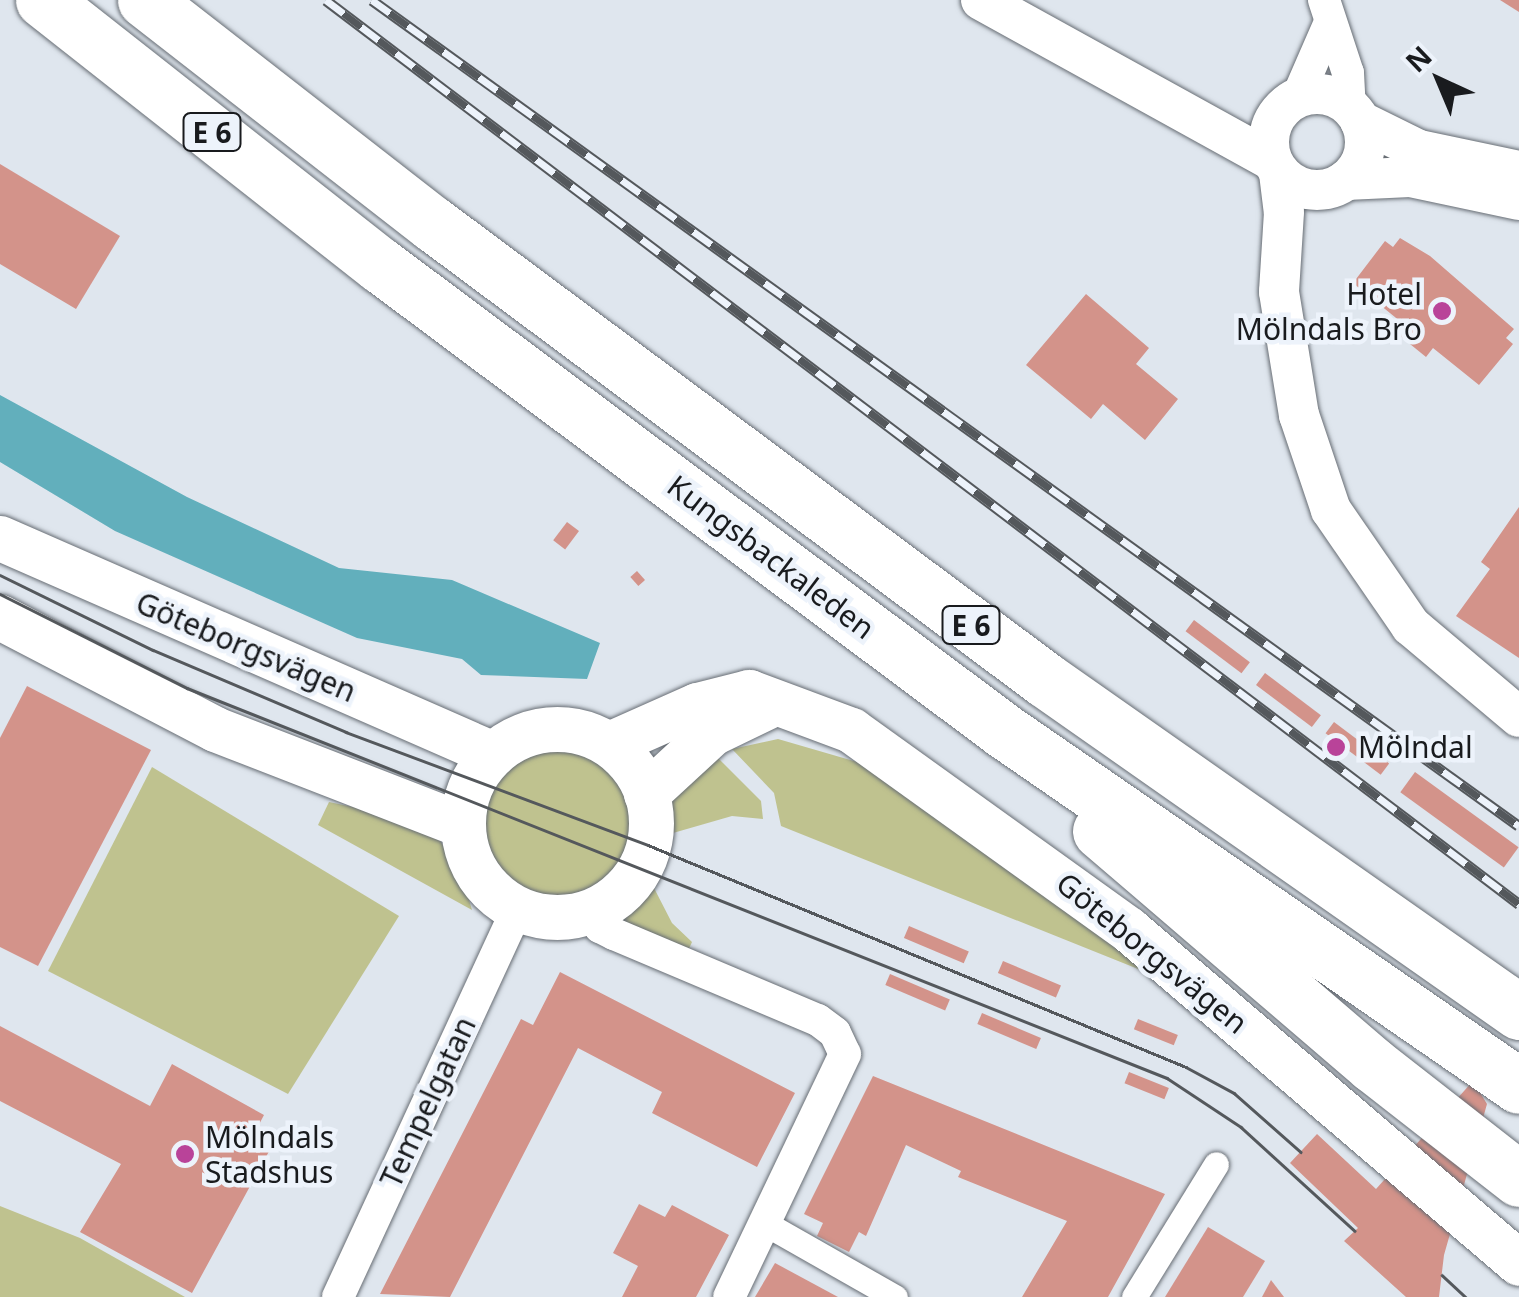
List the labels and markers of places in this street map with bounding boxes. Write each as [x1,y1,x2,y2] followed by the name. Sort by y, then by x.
[1236,276,1422,346] place label: Hotel Mölndals Bro
[1431,300,1453,322] marker: Hotel Mölndals Bro
[1358,729,1473,765] place label: Mölndal
[1323,734,1349,760] marker: Mölndal
[205,1119,334,1190] place label: Mölndals Stadshus
[174,1143,196,1165] marker: Mölndals Stadshus

